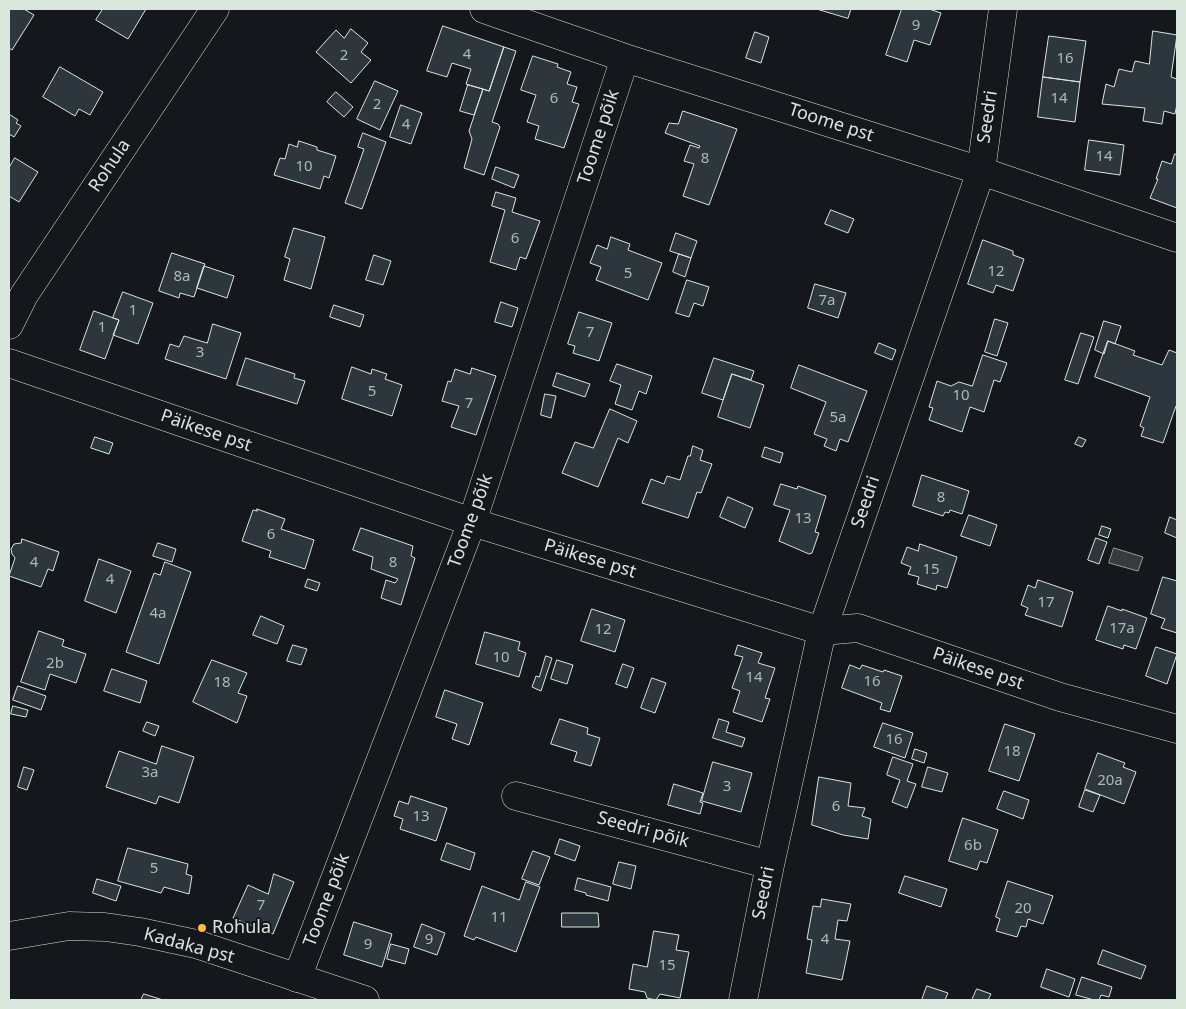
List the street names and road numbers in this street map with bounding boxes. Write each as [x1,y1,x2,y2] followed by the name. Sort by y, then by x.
[574,87,624,187] street label: Toome põik
[974,89,1002,145] street label: Seedri
[786,99,876,147] street label: Toome pst
[85,135,135,197] street label: Rohula
[158,405,254,457] street label: Päikese pst
[444,471,498,571] street label: Toome põik
[847,473,885,531] street label: Seedri
[541,535,639,583] street label: Päikese pst
[930,643,1026,695] street label: Päikese pst
[595,807,691,853] street label: Seedri põik
[299,850,355,950] street label: Toome põik
[748,865,780,921] street label: Seedri
[141,924,237,968] street label: Kadaka pst

